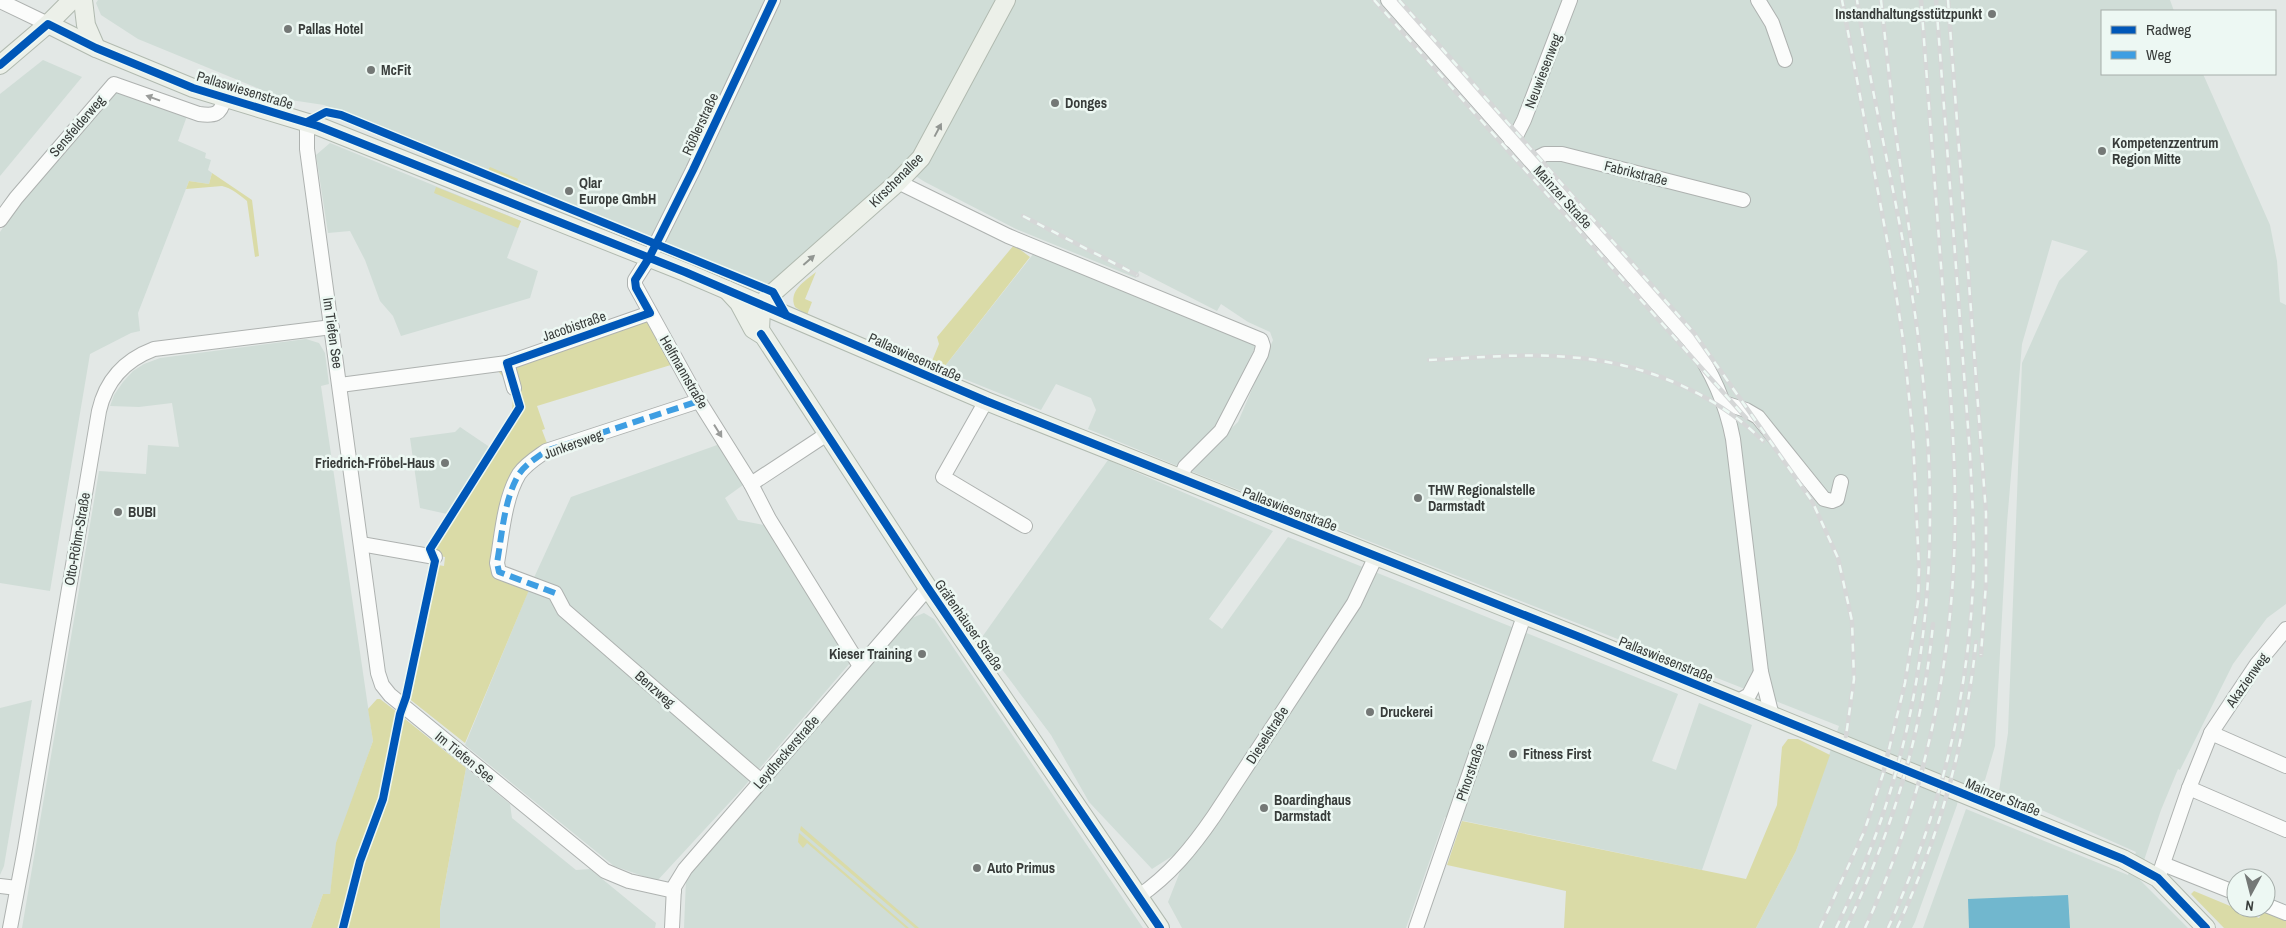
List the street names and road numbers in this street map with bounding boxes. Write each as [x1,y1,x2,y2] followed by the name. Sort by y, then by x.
[1521,31,1566,111] street label: Neuwiesenweg
[194,67,296,113] street label: Pallaswiesenstraße
[678,90,722,158] street label: Rößlerstraße
[45,91,109,161] street label: Sensfelderweg
[865,149,927,211] street label: Kirschenallee
[1603,156,1669,190] street label: Fabrikstraße
[1530,162,1596,232] street label: Mainzer Straße
[319,296,347,370] street label: Im Tiefen See
[540,307,608,345] street label: Jacobistraße
[866,328,964,386] street label: Pallaswiesenstraße
[656,332,712,412] street label: Helfmannstraße
[541,425,605,463] street label: Junkersweg
[1240,483,1340,535] street label: Pallaswiesenstraße
[60,491,94,587] street label: Otto-Röhm-Straße
[931,576,1007,674] street label: Gräfenhäuser Straße
[1616,632,1716,686] street label: Pallaswiesenstraße
[2221,649,2273,712] street label: Akazienweg
[631,667,679,712] street label: Benzweg
[1242,703,1292,767] street label: Dieselstraße
[749,711,823,793] street label: Leydheckerstraße
[431,727,499,787] street label: Im Tiefen See
[1452,741,1488,803] street label: Pfnorstraße
[1963,774,2043,820] street label: Mainzer Straße

